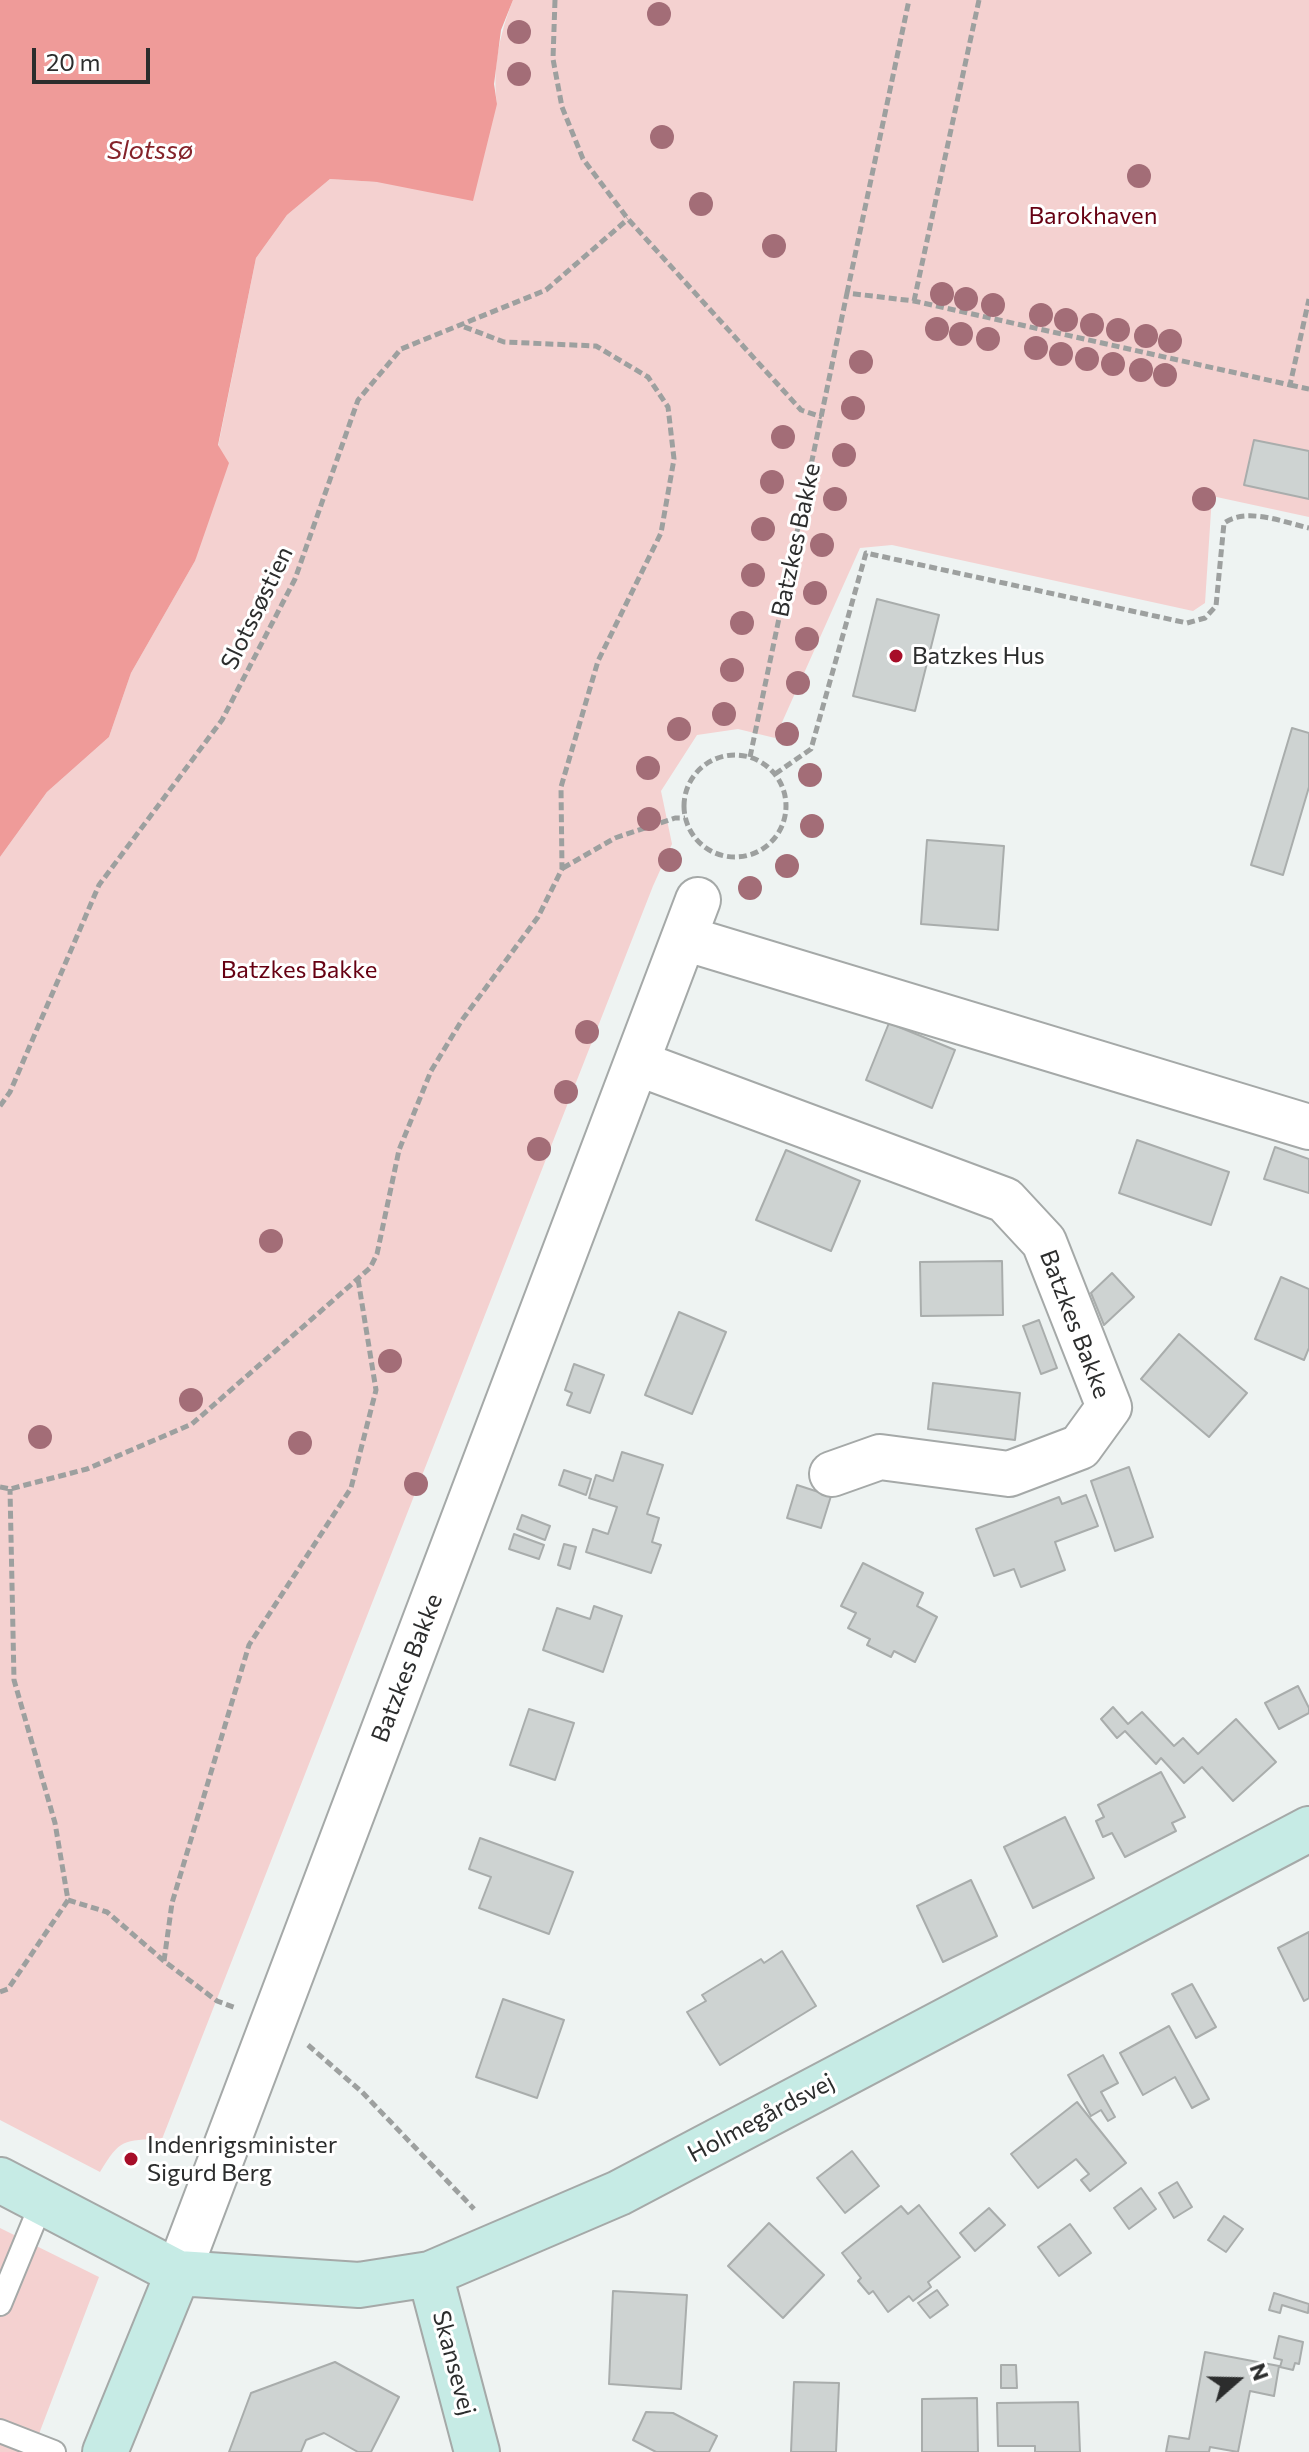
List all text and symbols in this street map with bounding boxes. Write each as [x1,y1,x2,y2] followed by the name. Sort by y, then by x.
[36,32,154,82] scale bar
[46,47,100,76] text: 20 m
[107,134,193,166] water label: Slotssø
[1029,202,1157,230] park label: Barokhaven
[766,460,826,620] street label: Batzkes Bakke
[215,542,299,674] street label: Slotssøstien
[912,642,1045,670] place label: Batzkes Hus
[887,647,905,665] marker: Batzkes Hus
[221,956,377,984] park label: Batzkes Bakke
[1033,1246,1117,1402] street label: Batzkes Bakke
[365,1590,449,1746] street label: Batzkes Bakke
[683,2067,839,2169] street label: Holmegårdsvej
[147,2131,337,2187] place label: Indenrigsminister Sigurd Berg
[122,2150,140,2168] marker: Indenrigsminister Sigurd Berg
[426,2307,482,2419] street label: Skansevej
[1197,2340,1277,2420] north arrow
[1245,2359,1276,2384] text: N

